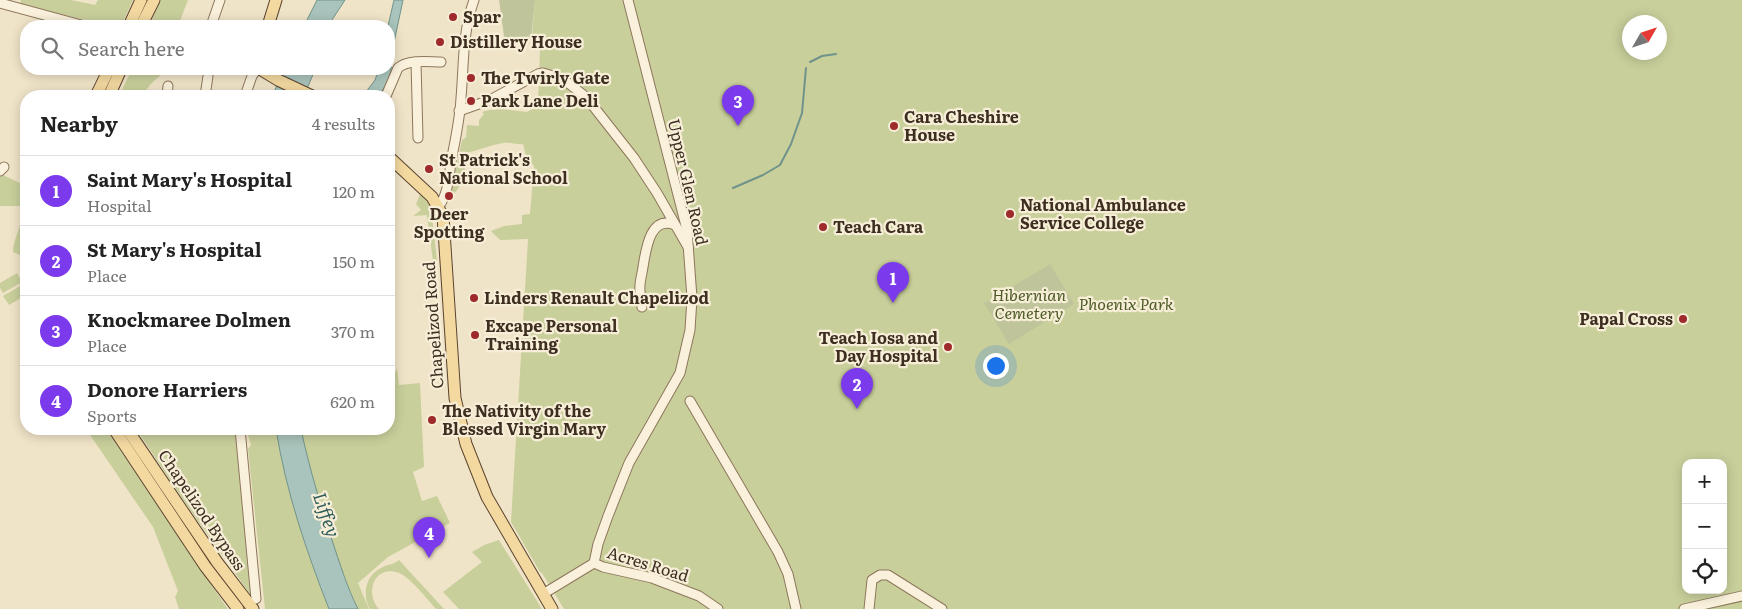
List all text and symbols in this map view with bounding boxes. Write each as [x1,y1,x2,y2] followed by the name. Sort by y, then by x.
[463,4,501,28] place label: Spar
[447,11,459,23] marker: Spar
[1622,15,1667,60] north arrow
[20,20,395,75] search box
[450,29,582,53] place label: Distillery House
[38,34,66,62] icon: search
[78,34,185,62] text: Search here
[434,36,446,48] marker: Distillery House
[481,65,610,89] place label: The Twirly Gate
[465,72,477,84] marker: The Twirly Gate
[722,85,754,126] pin: 3
[481,88,599,112] place label: Park Lane Deli
[465,95,477,107] marker: Park Lane Deli
[904,104,1019,146] place label: Cara Cheshire House
[40,107,118,138] text: Nearby
[312,111,375,135] text: 4 results
[663,116,715,248] street label: Upper Glen Road
[888,120,900,132] marker: Cara Cheshire House
[439,147,568,189] place label: St Patrick's National School
[423,163,435,175] marker: St Patrick's National School
[87,165,292,193] text: Saint Mary's Hospital
[53,179,59,203] text: 1
[332,179,375,203] text: 120 m
[443,190,455,202] marker: Deer Spotting
[1020,192,1186,234] place label: National Ambulance Service College
[87,193,152,217] text: Hospital
[414,201,485,243] place label: Deer Spotting
[1004,208,1016,220] marker: National Ambulance Service College
[833,214,924,238] place label: Teach Cara
[817,221,829,233] marker: Teach Cara
[87,235,262,263] text: St Mary's Hospital
[52,249,60,273] text: 2
[332,249,375,273] text: 150 m
[416,260,448,390] street label: Chapelizod Road
[877,262,909,303] pin: 1
[87,263,127,287] text: Place
[992,282,1066,324] park label: Hibernian Cemetery
[484,285,710,309] place label: Linders Renault Chapelizod
[1079,291,1174,315] park label: Phoenix Park
[468,292,480,304] marker: Linders Renault Chapelizod
[87,305,291,333] text: Knockmaree Dolmen
[1579,306,1673,330] place label: Papal Cross
[485,313,618,355] place label: Excape Personal Training
[1677,313,1689,325] marker: Papal Cross
[52,319,60,343] text: 3
[331,319,375,343] text: 370 m
[818,325,938,367] place label: Teach Iosa and Day Hospital
[469,329,481,341] marker: Excape Personal Training
[87,333,127,357] text: Place
[942,341,954,353] marker: Teach Iosa and Day Hospital
[983,353,1009,379] your location
[841,368,873,409] pin: 2
[87,375,247,403] text: Donore Harriers
[51,389,61,413] text: 4
[330,389,375,413] text: 620 m
[442,398,606,440] place label: The Nativity of the Blessed Virgin Mary
[87,403,137,427] text: Sports
[426,414,438,426] marker: The Nativity of the Blessed Virgin Mary
[153,444,252,575] street label: Chapelizod Bypass
[1682,459,1727,594] map controls
[1682,459,1727,504] button: +
[307,488,348,541] water label: Liffey
[1682,504,1727,549] button: −
[413,517,445,558] pin: 4
[604,539,692,587] street label: Acres Road
[1682,549,1727,594] button: locate

